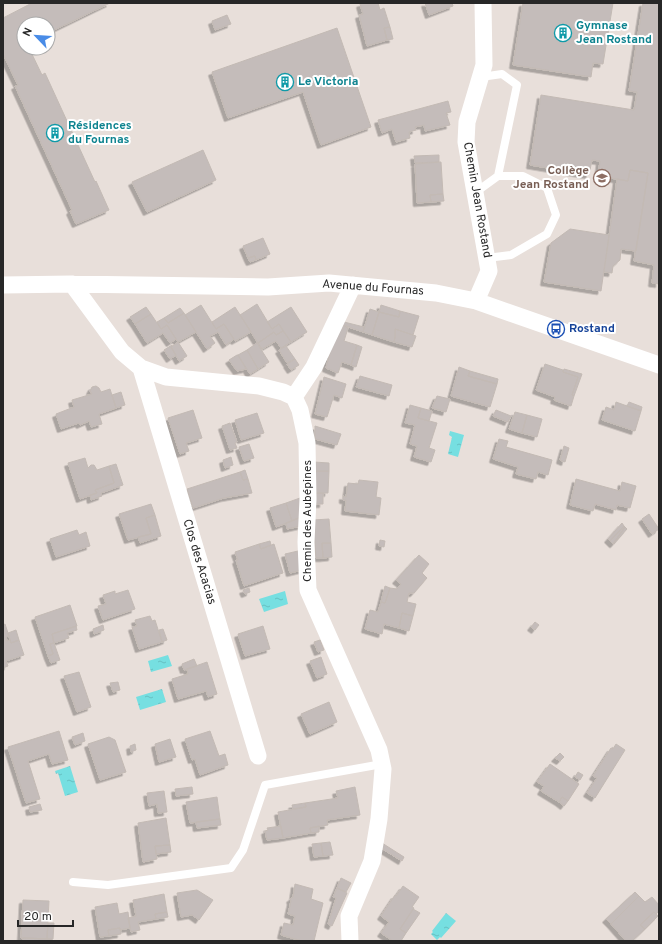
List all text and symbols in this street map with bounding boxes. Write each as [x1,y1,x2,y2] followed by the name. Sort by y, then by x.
[16,16,56,56] north arrow
[576,18,652,48] place label: Gymnase Jean Rostand
[553,23,573,43] building icon: Gymnase Jean Rostand
[20,26,36,39] text: N
[275,72,295,92] building icon: Le Victoria
[298,74,358,90] place label: Le Victoria
[68,118,132,148] place label: Résidences du Fournas
[45,123,65,143] building icon: Résidences du Fournas
[459,141,495,259] street label: Chemin Jean Rostand
[513,163,589,193] place label: Collège Jean Rostand
[592,168,612,188] school or university icon: Collège Jean Rostand
[322,276,424,300] street label: Avenue du Fournas
[546,319,566,339] bus stop icon: Rostand
[569,321,615,337] place label: Rostand
[300,460,316,582] street label: Chemin des Aubépines
[178,517,220,607] street label: Clos des Acacias
[18,902,73,928] scale bar
[24,909,52,925] text: 20 m

